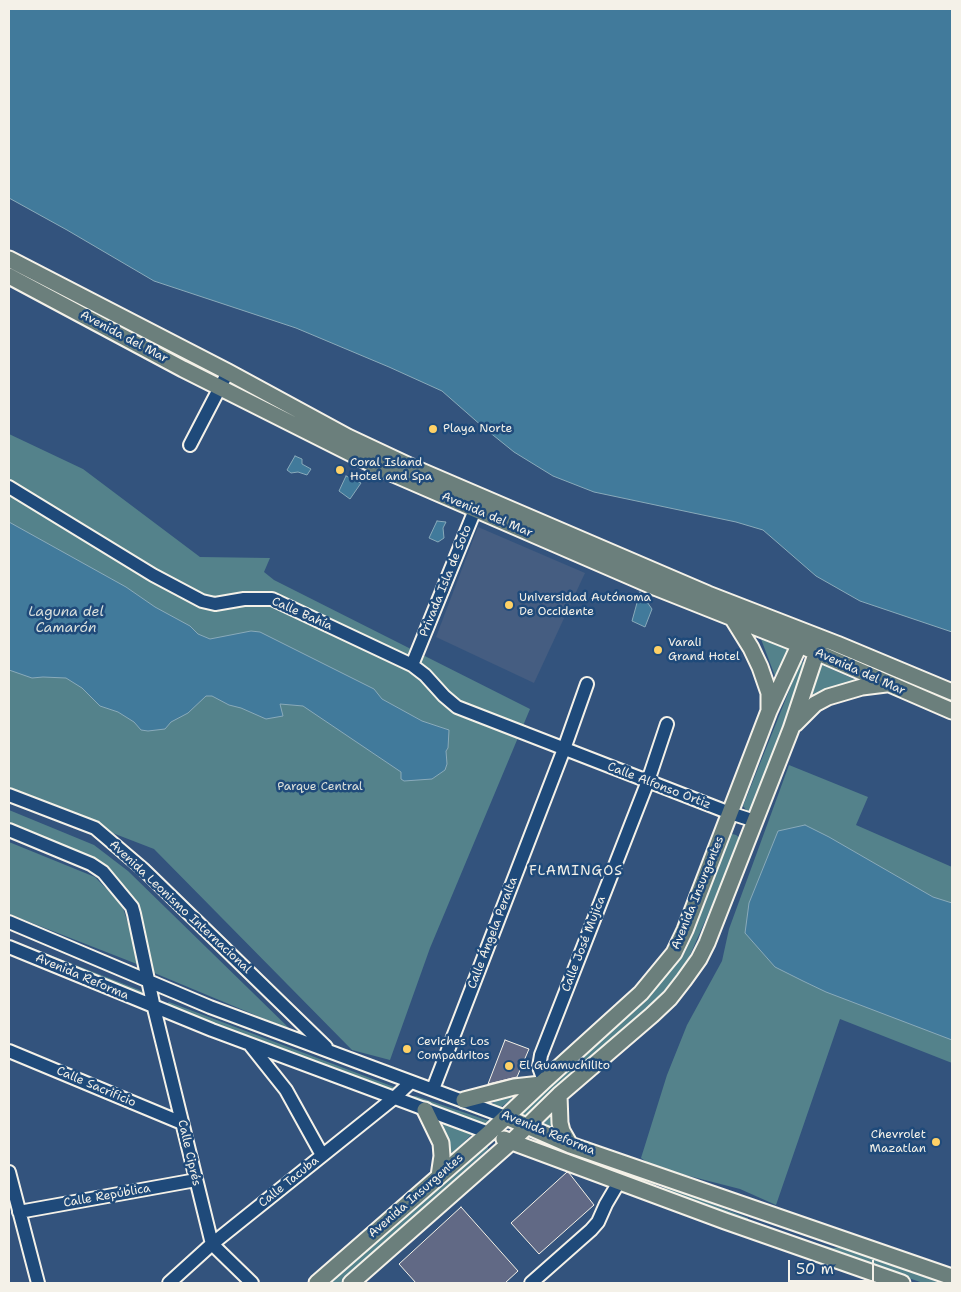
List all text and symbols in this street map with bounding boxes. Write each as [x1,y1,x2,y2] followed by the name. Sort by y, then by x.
[78,308,170,366] street label: Avenida del Mar
[443,422,512,436] place label: Playa Norte
[427,423,439,435] marker: Playa Norte
[350,456,432,484] place label: Coral Island Hotel and Spa
[334,464,346,476] marker: Coral Island Hotel and Spa
[439,489,535,541] street label: Avenida del Mar
[417,523,475,639] street label: Privada Isla de Soto
[519,591,651,619] place label: Universidad Autónoma De Occidente
[269,594,335,634] street label: Calle Bahía
[503,599,515,611] marker: Universidad Autónoma De Occidente
[28,604,104,636] water label: Laguna del Camarón
[668,636,740,664] place label: Varali Grand Hotel
[652,644,664,656] marker: Varali Grand Hotel
[813,646,907,698] street label: Avenida del Mar
[605,760,713,812] street label: Calle Alfonso Ortiz
[277,780,363,794] park label: Parque Central
[669,834,727,952] street label: Avenida Insurgentes
[106,837,254,977] street label: Avenida Leonismo Internacional
[528,863,624,879] district label: FLAMINGOS
[465,875,521,991] street label: Calle Ángela Peralta
[559,894,609,994] street label: Calle José Mujica
[33,951,131,1003] street label: Avenida Reforma
[417,1035,490,1063] place label: Ceviches Los Compadritos
[401,1043,413,1055] marker: Ceviches Los Compadritos
[519,1059,610,1073] place label: El Guamuchilito
[503,1060,515,1072] marker: El Guamuchilito
[54,1064,138,1110] street label: Calle Sacrificio
[499,1108,597,1158] street label: Avenida Reforma
[174,1119,204,1187] street label: Calle Ciprés
[869,1128,926,1156] place label: Chevrolet Mazatlan
[930,1136,942,1148] marker: Chevrolet Mazatlan
[366,1151,466,1241] street label: Avenida Insurgentes
[256,1153,322,1211] street label: Calle Tacuba
[62,1181,152,1211] street label: Calle República
[791,1250,877,1282] scale bar
[796,1259,834,1279] text: 50 m

